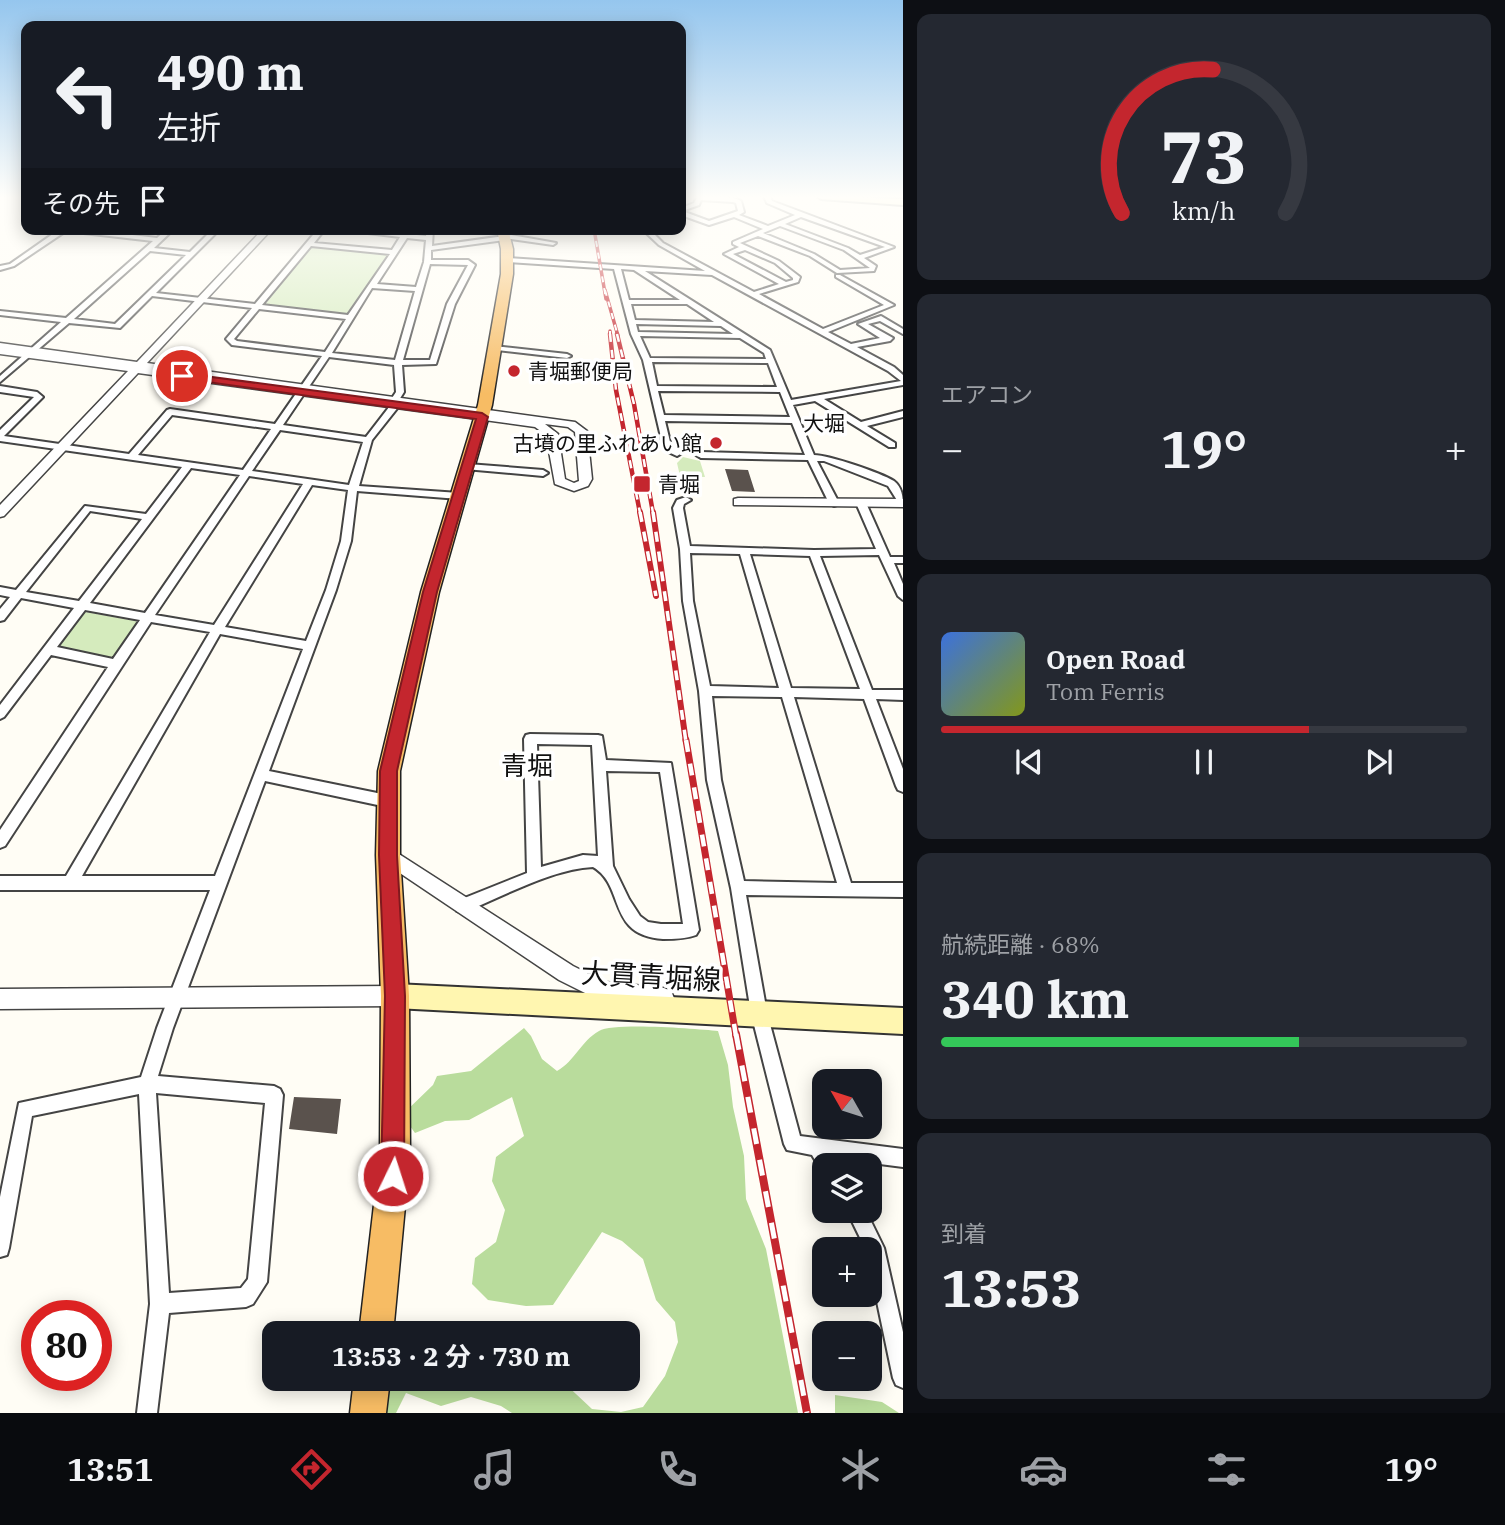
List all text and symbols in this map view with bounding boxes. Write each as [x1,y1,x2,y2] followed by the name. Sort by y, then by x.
[157,40,304,103] text: 490 m
[42,49,133,140] icon: left
[157,106,221,148] text: 左折
[1160,108,1248,203] text: 73
[134,182,172,220] icon: arrive
[42,186,120,220] text: その先
[1172,194,1236,227] text: km/h
[152,346,212,406] pin
[163,357,201,395] icon: arrive
[528,357,633,385] place label: 青堀郵便局
[506,363,522,379] marker: 青堀郵便局
[941,379,1033,409] text: エアコン
[803,409,845,437] district label: 大堀
[1161,415,1247,482] text: 19°
[941,424,964,473] text: −
[1444,424,1467,473] text: +
[513,429,702,457] place label: 古墳の里ふれあい館
[708,435,724,451] marker: 古墳の里ふれあい館
[658,470,700,498] place label: 青堀
[632,474,652,494] marker: 青堀
[1046,642,1185,676] text: Open Road
[1046,676,1165,706] text: Tom Ferris
[1010,743,1048,781] icon: previous
[1185,743,1223,781] icon: pause
[1360,743,1398,781] icon: next
[501,748,553,782] district label: 青堀
[941,929,1100,959] text: 航続距離 · 68%
[580,954,722,998] street label: 大貫青堀線
[941,965,1130,1032] text: 340 km
[812,1069,882,1139] north arrow
[812,1069,882,1391] map controls
[356,1139,430,1213] position arrow
[812,1153,882,1223] button: layers
[941,1218,987,1248] text: 到着
[812,1237,882,1307] button: +
[941,1254,1082,1321] text: 13:53
[21,1300,112,1391] speed limit sign: 80
[812,1321,882,1391] button: −
[332,1339,570,1373] text: 13:53 · 2 分 · 730 m
[287,1445,336,1494] icon: directions
[470,1445,519,1494] icon: music
[653,1445,702,1494] icon: phone
[836,1445,885,1494] icon: climate
[1019,1445,1068,1494] icon: car
[1202,1445,1251,1494] icon: filters
[67,1448,153,1490] text: 13:51
[1385,1448,1438,1490] text: 19°

